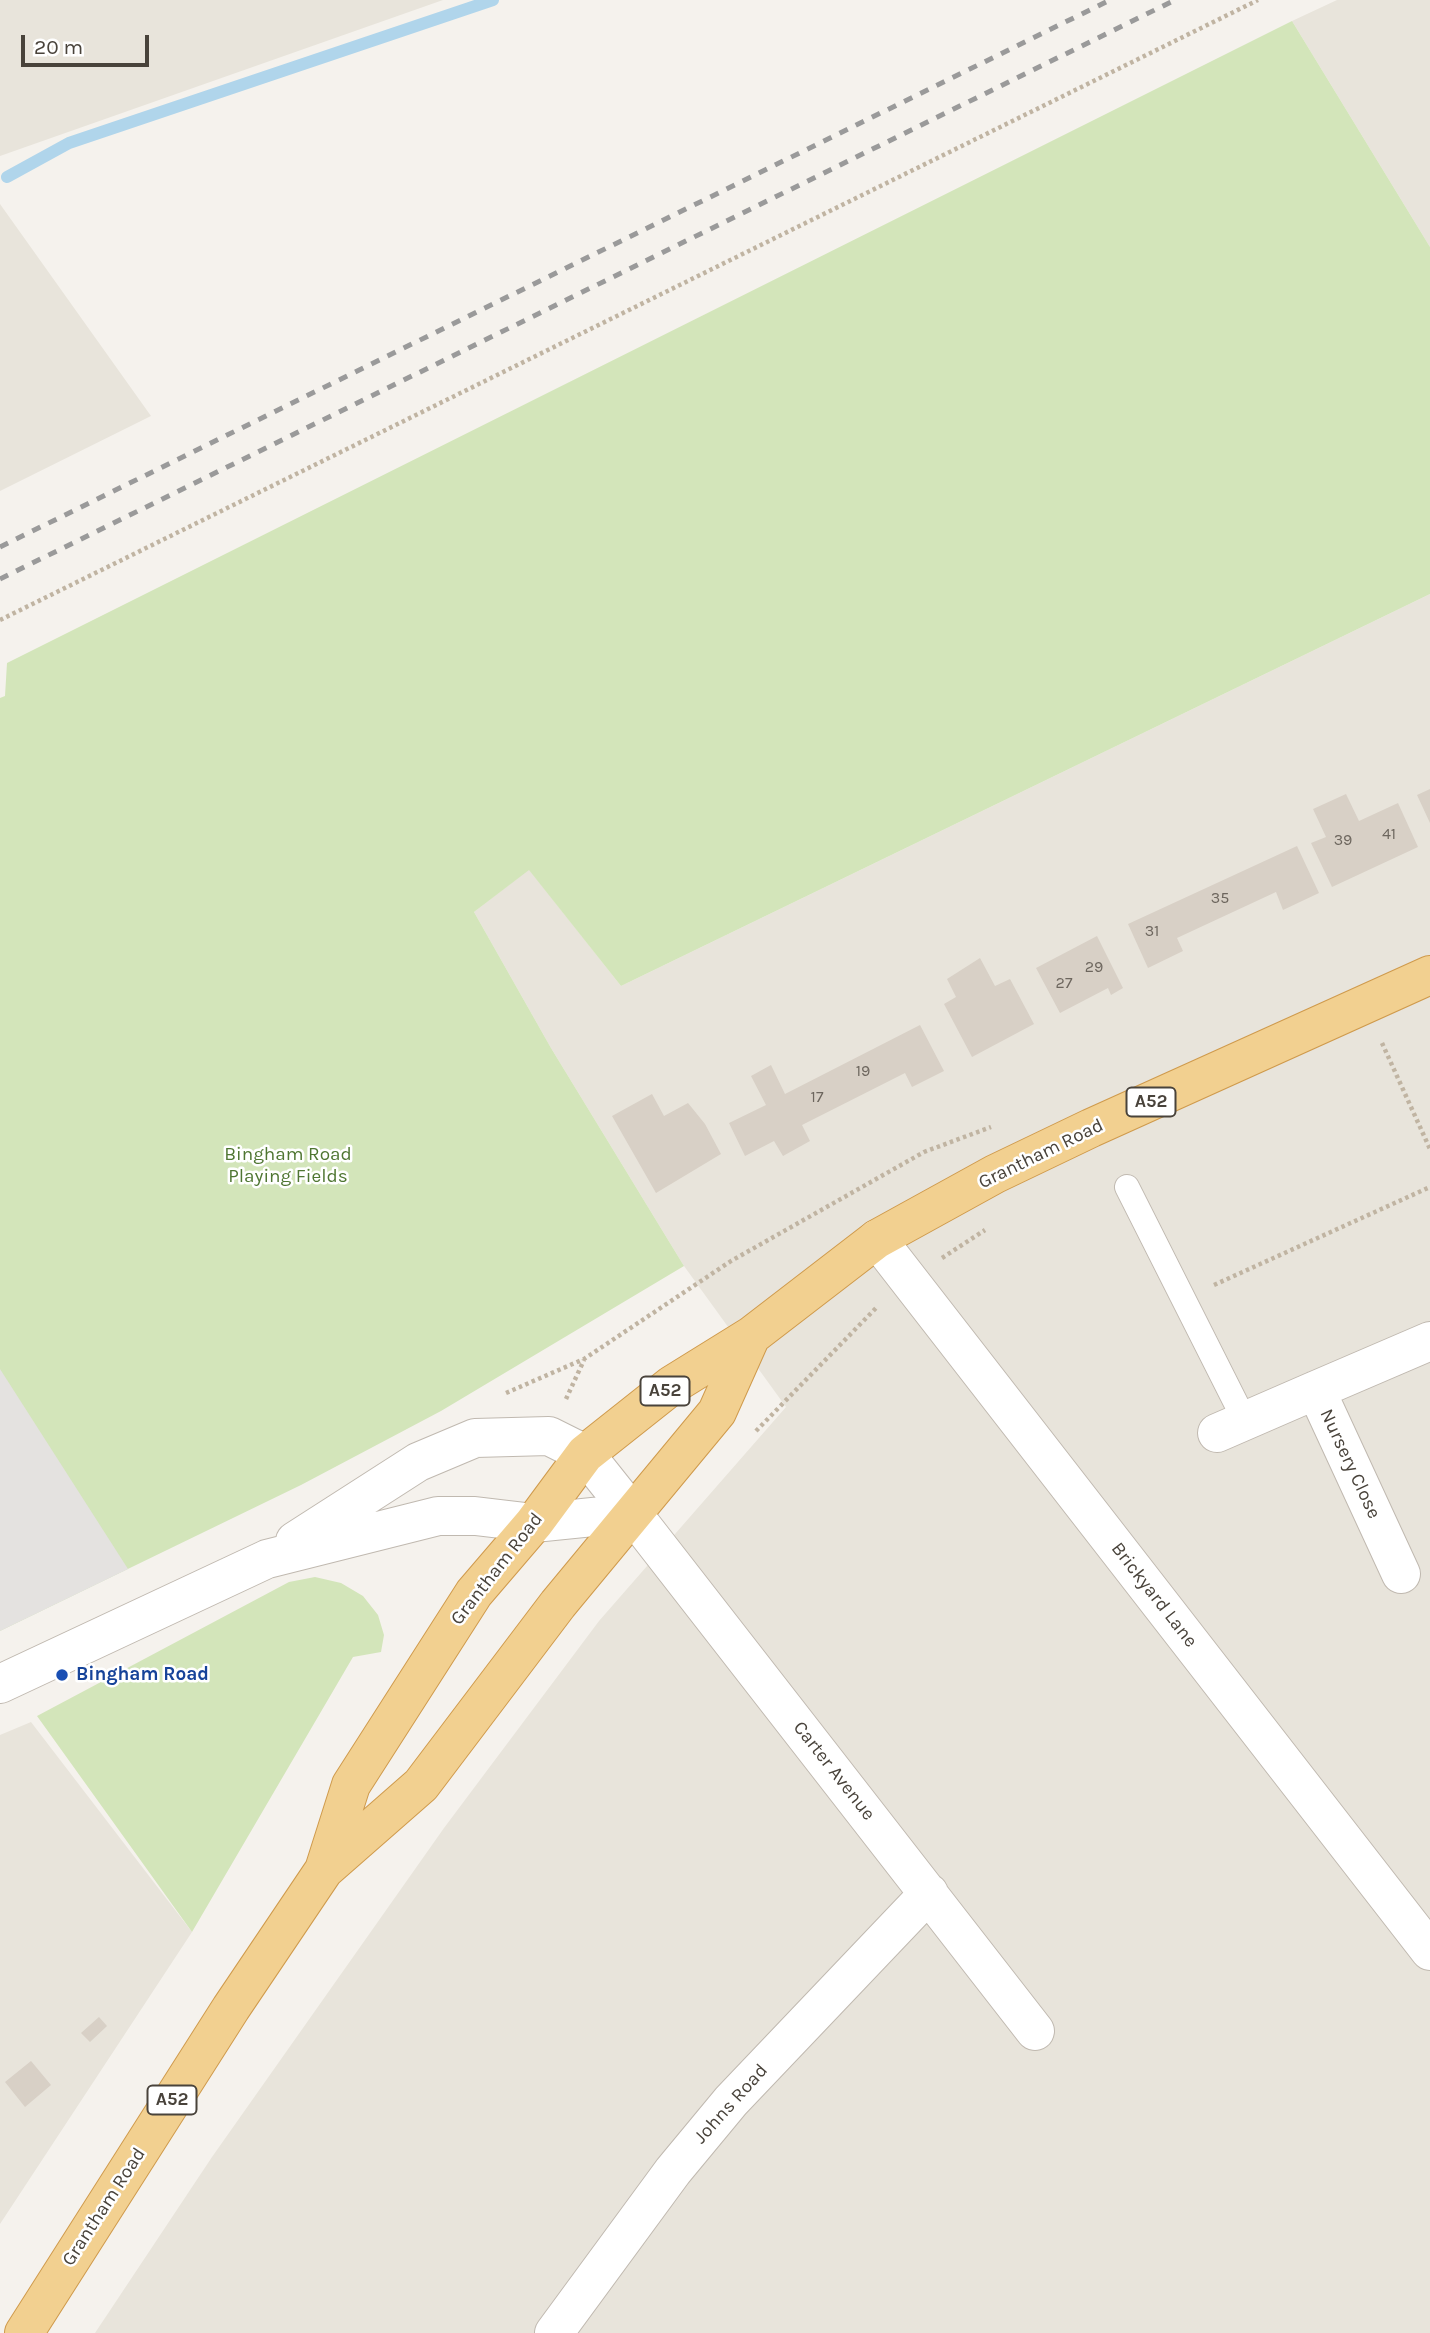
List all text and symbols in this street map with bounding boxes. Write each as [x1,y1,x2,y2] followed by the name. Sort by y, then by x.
[24,21,152,65] scale bar
[34,35,83,59] text: 20 m
[1382,824,1396,844] house number: 41
[1334,830,1352,850] house number: 39
[1211,888,1229,908] house number: 35
[1145,921,1159,941] house number: 31
[1085,957,1103,977] house number: 29
[1056,973,1072,993] house number: 27
[856,1061,870,1081] house number: 19
[811,1087,823,1107] house number: 17
[1126,1087,1176,1116] road number: A52
[975,1114,1107,1194] street label: Grantham Road
[224,1144,352,1188] park label: Bingham Road Playing Fields
[640,1376,690,1406] road number: A52
[1315,1406,1385,1522] street label: Nursery Close
[446,1508,548,1630] street label: Grantham Road
[1106,1538,1202,1652] street label: Brickyard Lane
[76,1664,209,1686] place label: Bingham Road
[54,1667,70,1683] marker: Bingham Road
[788,1717,880,1825] street label: Carter Avenue
[689,2060,773,2148] street label: Johns Road
[148,2086,196,2114] road number: A52
[57,2144,151,2270] street label: Grantham Road

